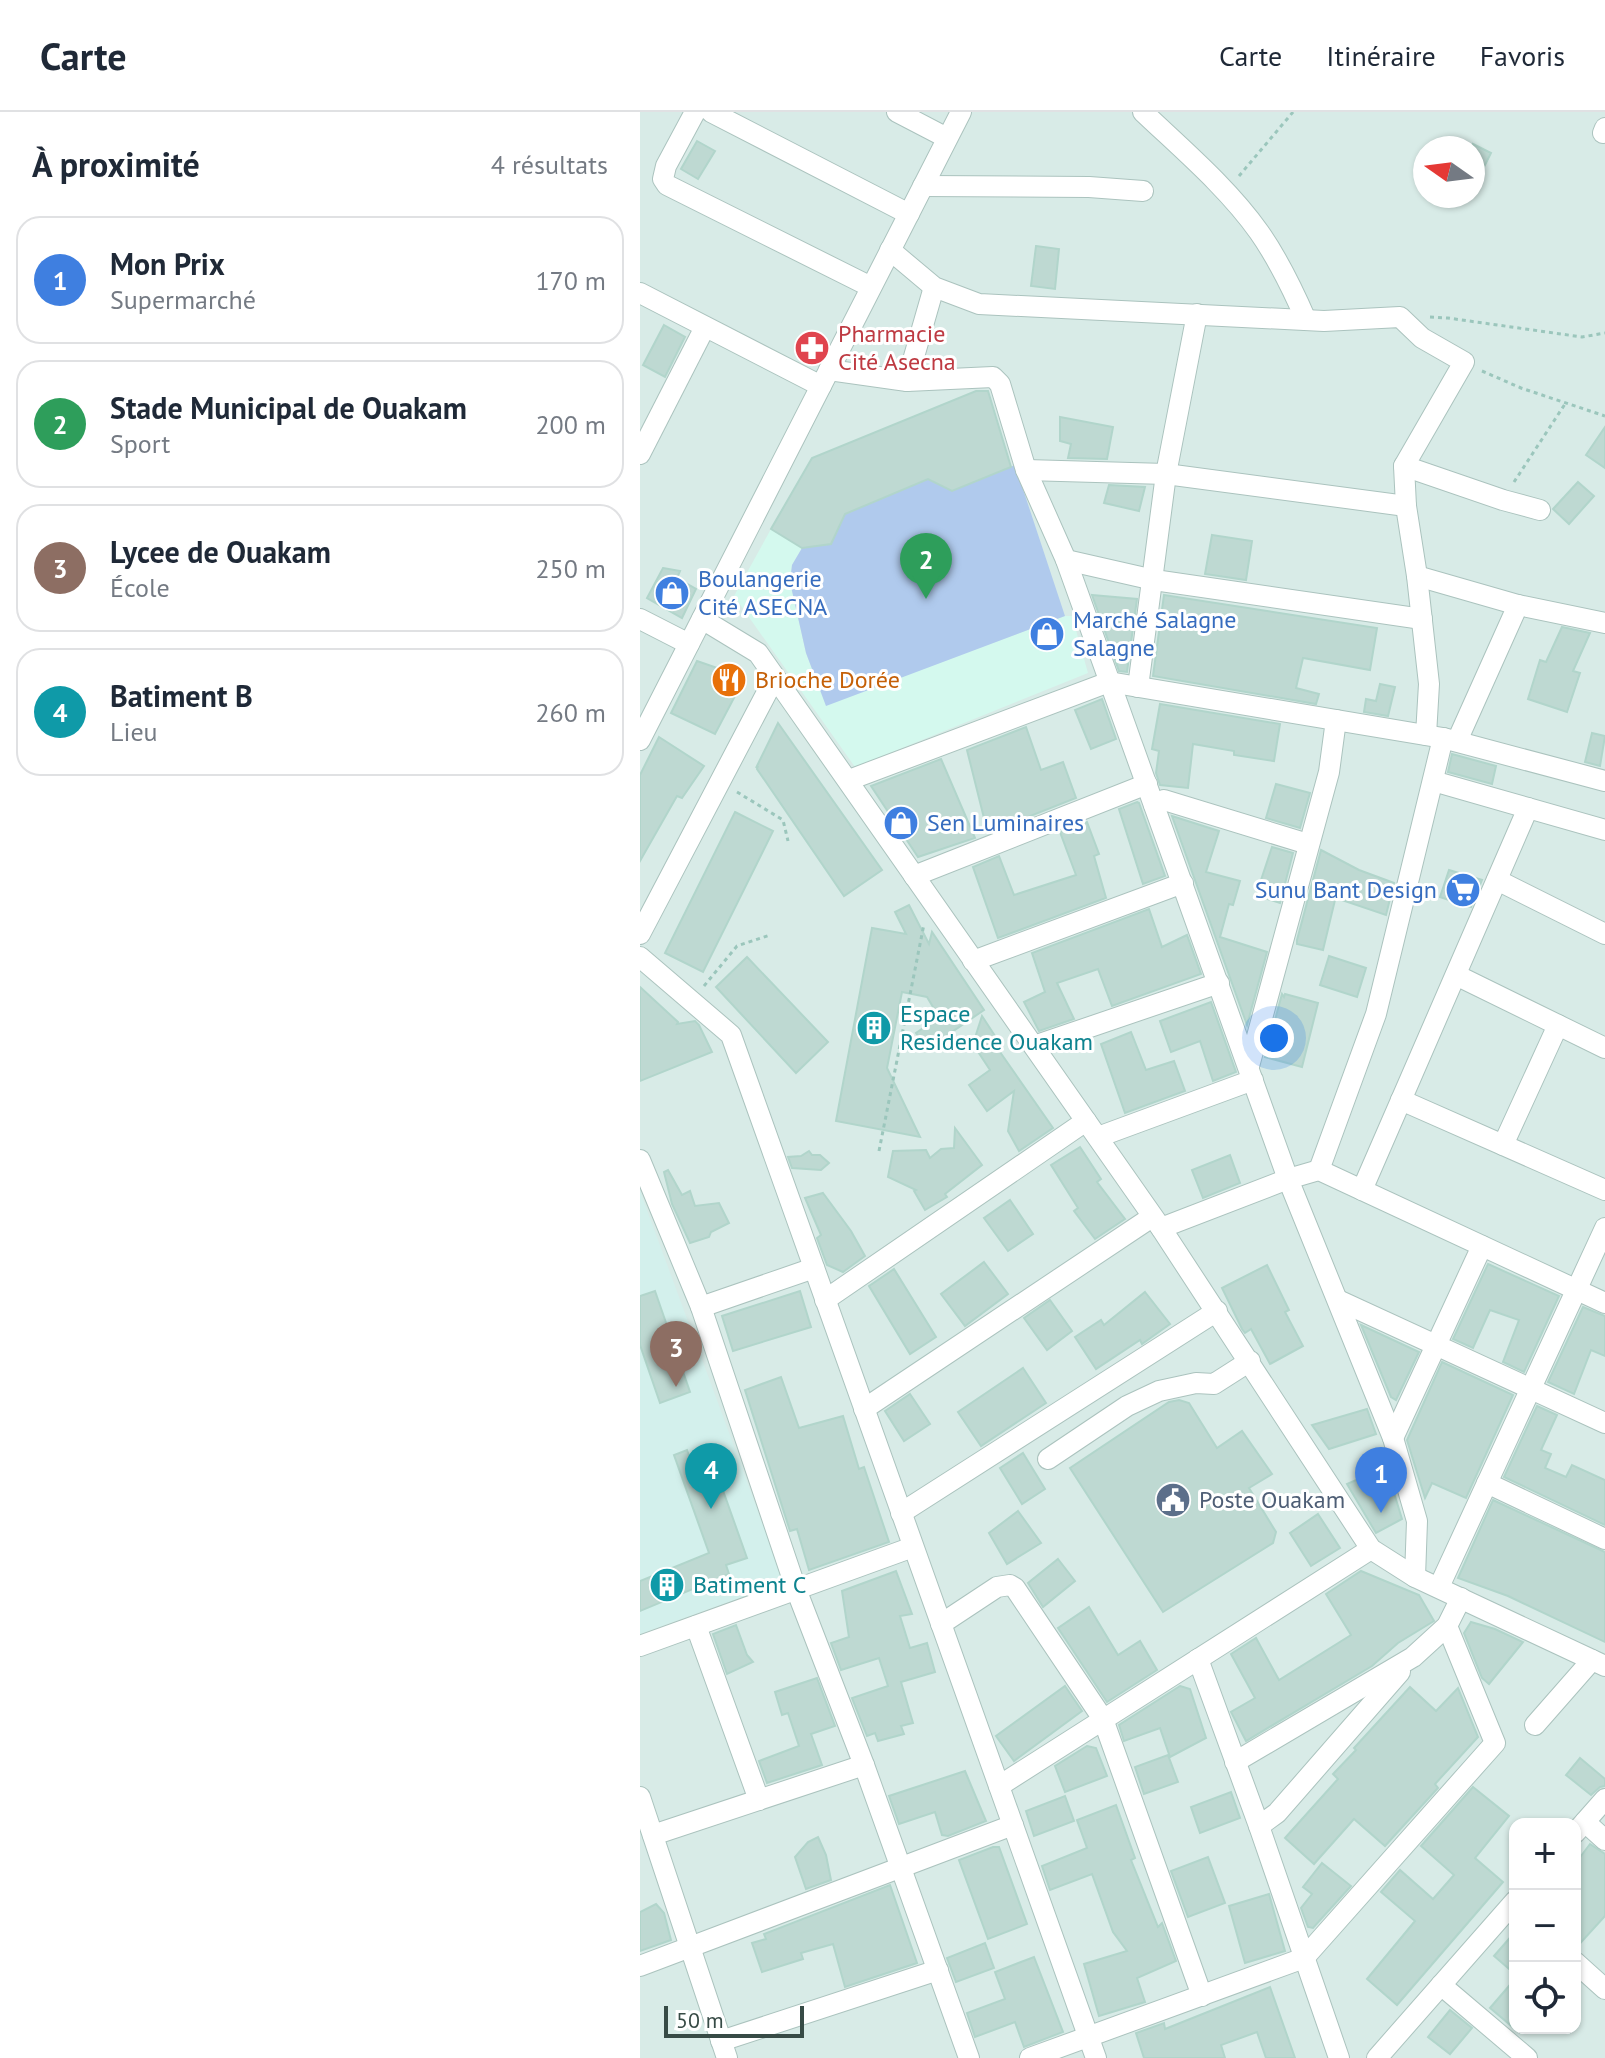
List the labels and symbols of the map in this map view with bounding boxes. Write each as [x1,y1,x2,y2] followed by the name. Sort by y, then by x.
[1413,136,1485,208] north arrow
[838,318,956,377] place label: Pharmacie Cité Asecna
[793,329,831,367] pharmacy icon: Pharmacie Cité Asecna
[900,533,952,599] pin: 2
[698,563,827,622] place label: Boulangerie Cité ASECNA
[653,574,691,612] shop icon: Boulangerie Cité ASECNA
[1073,604,1236,663] place label: Marché Salagne Salagne
[1028,615,1066,653] shop icon: Marché Salagne Salagne
[710,661,748,699] restaurant icon: Brioche Dorée
[755,664,900,695] place label: Brioche Dorée
[882,804,920,842] shop icon: Sen Luminaires
[927,807,1084,838] place label: Sen Luminaires
[1444,871,1482,909] supermarket icon: Sunu Bant Design
[1255,874,1437,905] place label: Sunu Bant Design
[900,998,1093,1057] place label: Espace Residence Ouakam
[855,1009,893,1047] building icon: Espace Residence Ouakam
[1254,1018,1294,1058] your location
[650,1321,702,1387] pin: 3
[685,1443,737,1509] pin: 4
[1355,1447,1407,1513] pin: 1
[1154,1481,1192,1519] public building icon: Poste Ouakam
[1199,1484,1345,1515] place label: Poste Ouakam
[648,1566,686,1604] building icon: Batiment C
[693,1569,807,1600] place label: Batiment C
[664,2002,804,2038] scale bar

